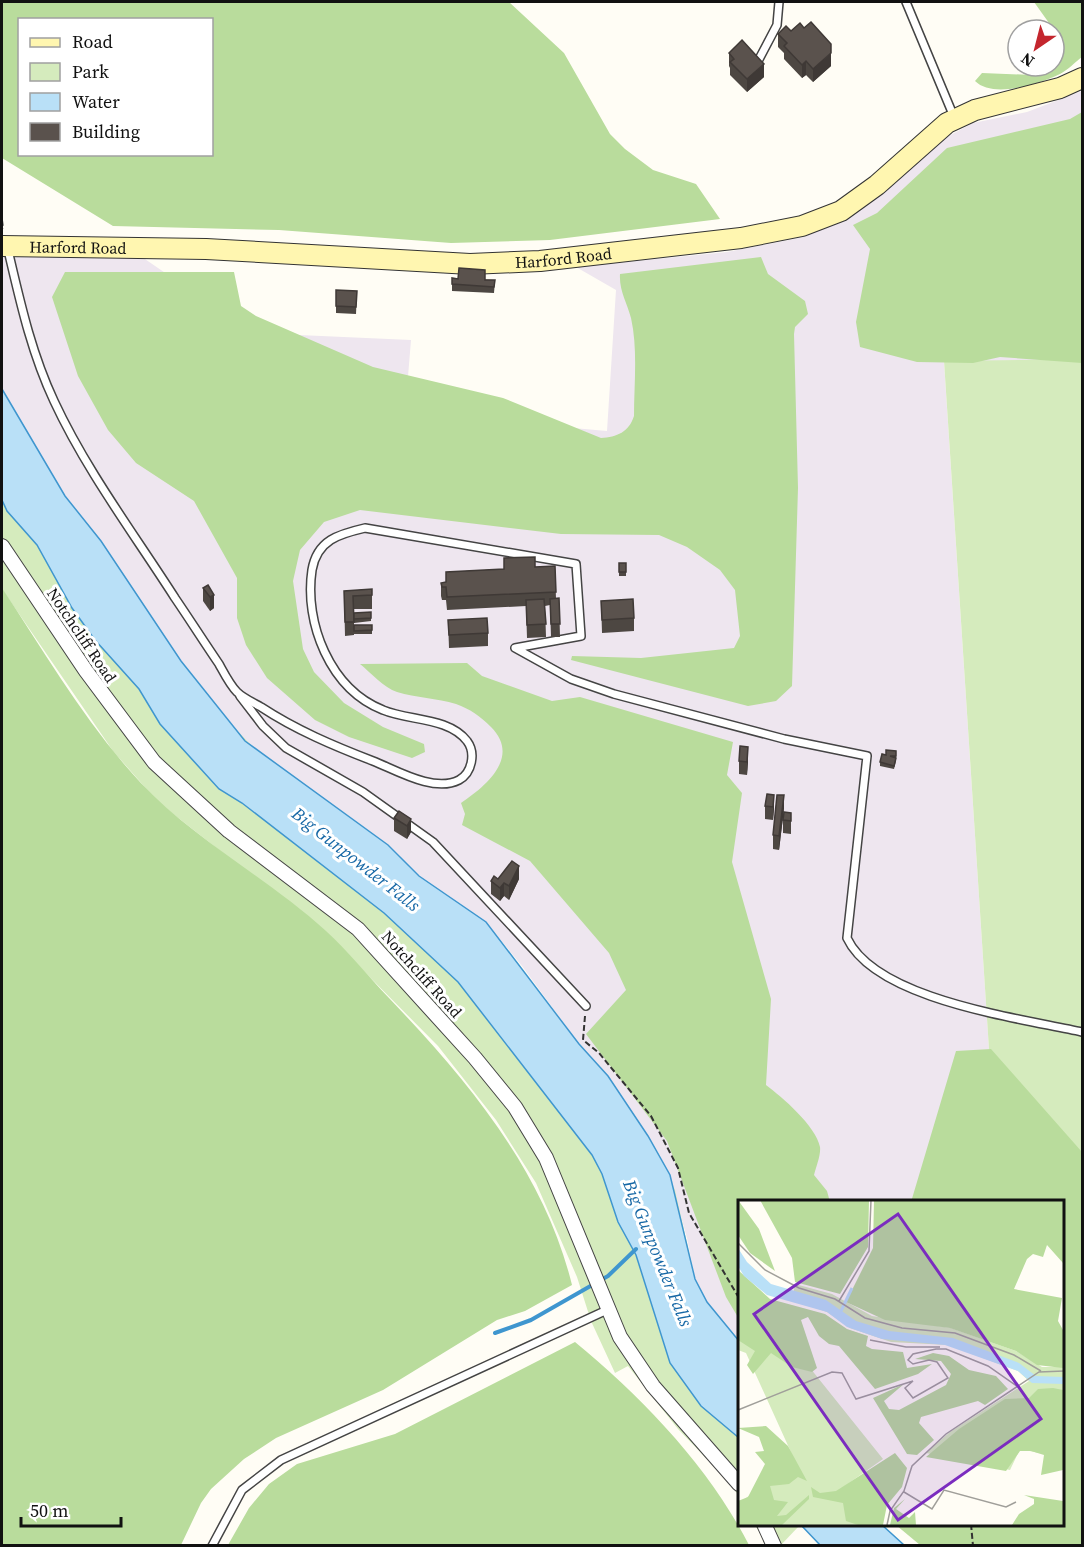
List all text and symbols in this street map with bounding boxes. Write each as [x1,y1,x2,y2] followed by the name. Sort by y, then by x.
[18,18,213,156] legend
[1006,18,1066,78] north arrow
[72,29,113,54] text: Road
[1016,48,1038,73] text: N
[72,59,109,84] text: Park
[72,89,120,114] text: Water
[72,119,140,144] text: Building
[29,235,127,259] street label: Harford Road
[514,242,613,273] street label: Harford Road
[42,583,122,687] street label: Notchcliff Road
[286,800,426,917] water label: Big Gunpowder Falls
[377,926,467,1022] street label: Notchcliff Road
[617,1175,699,1331] water label: Big Gunpowder Falls
[738,1200,1063,1526] inset map
[21,1490,122,1528] scale bar
[30,1498,68,1523] text: 50 m

